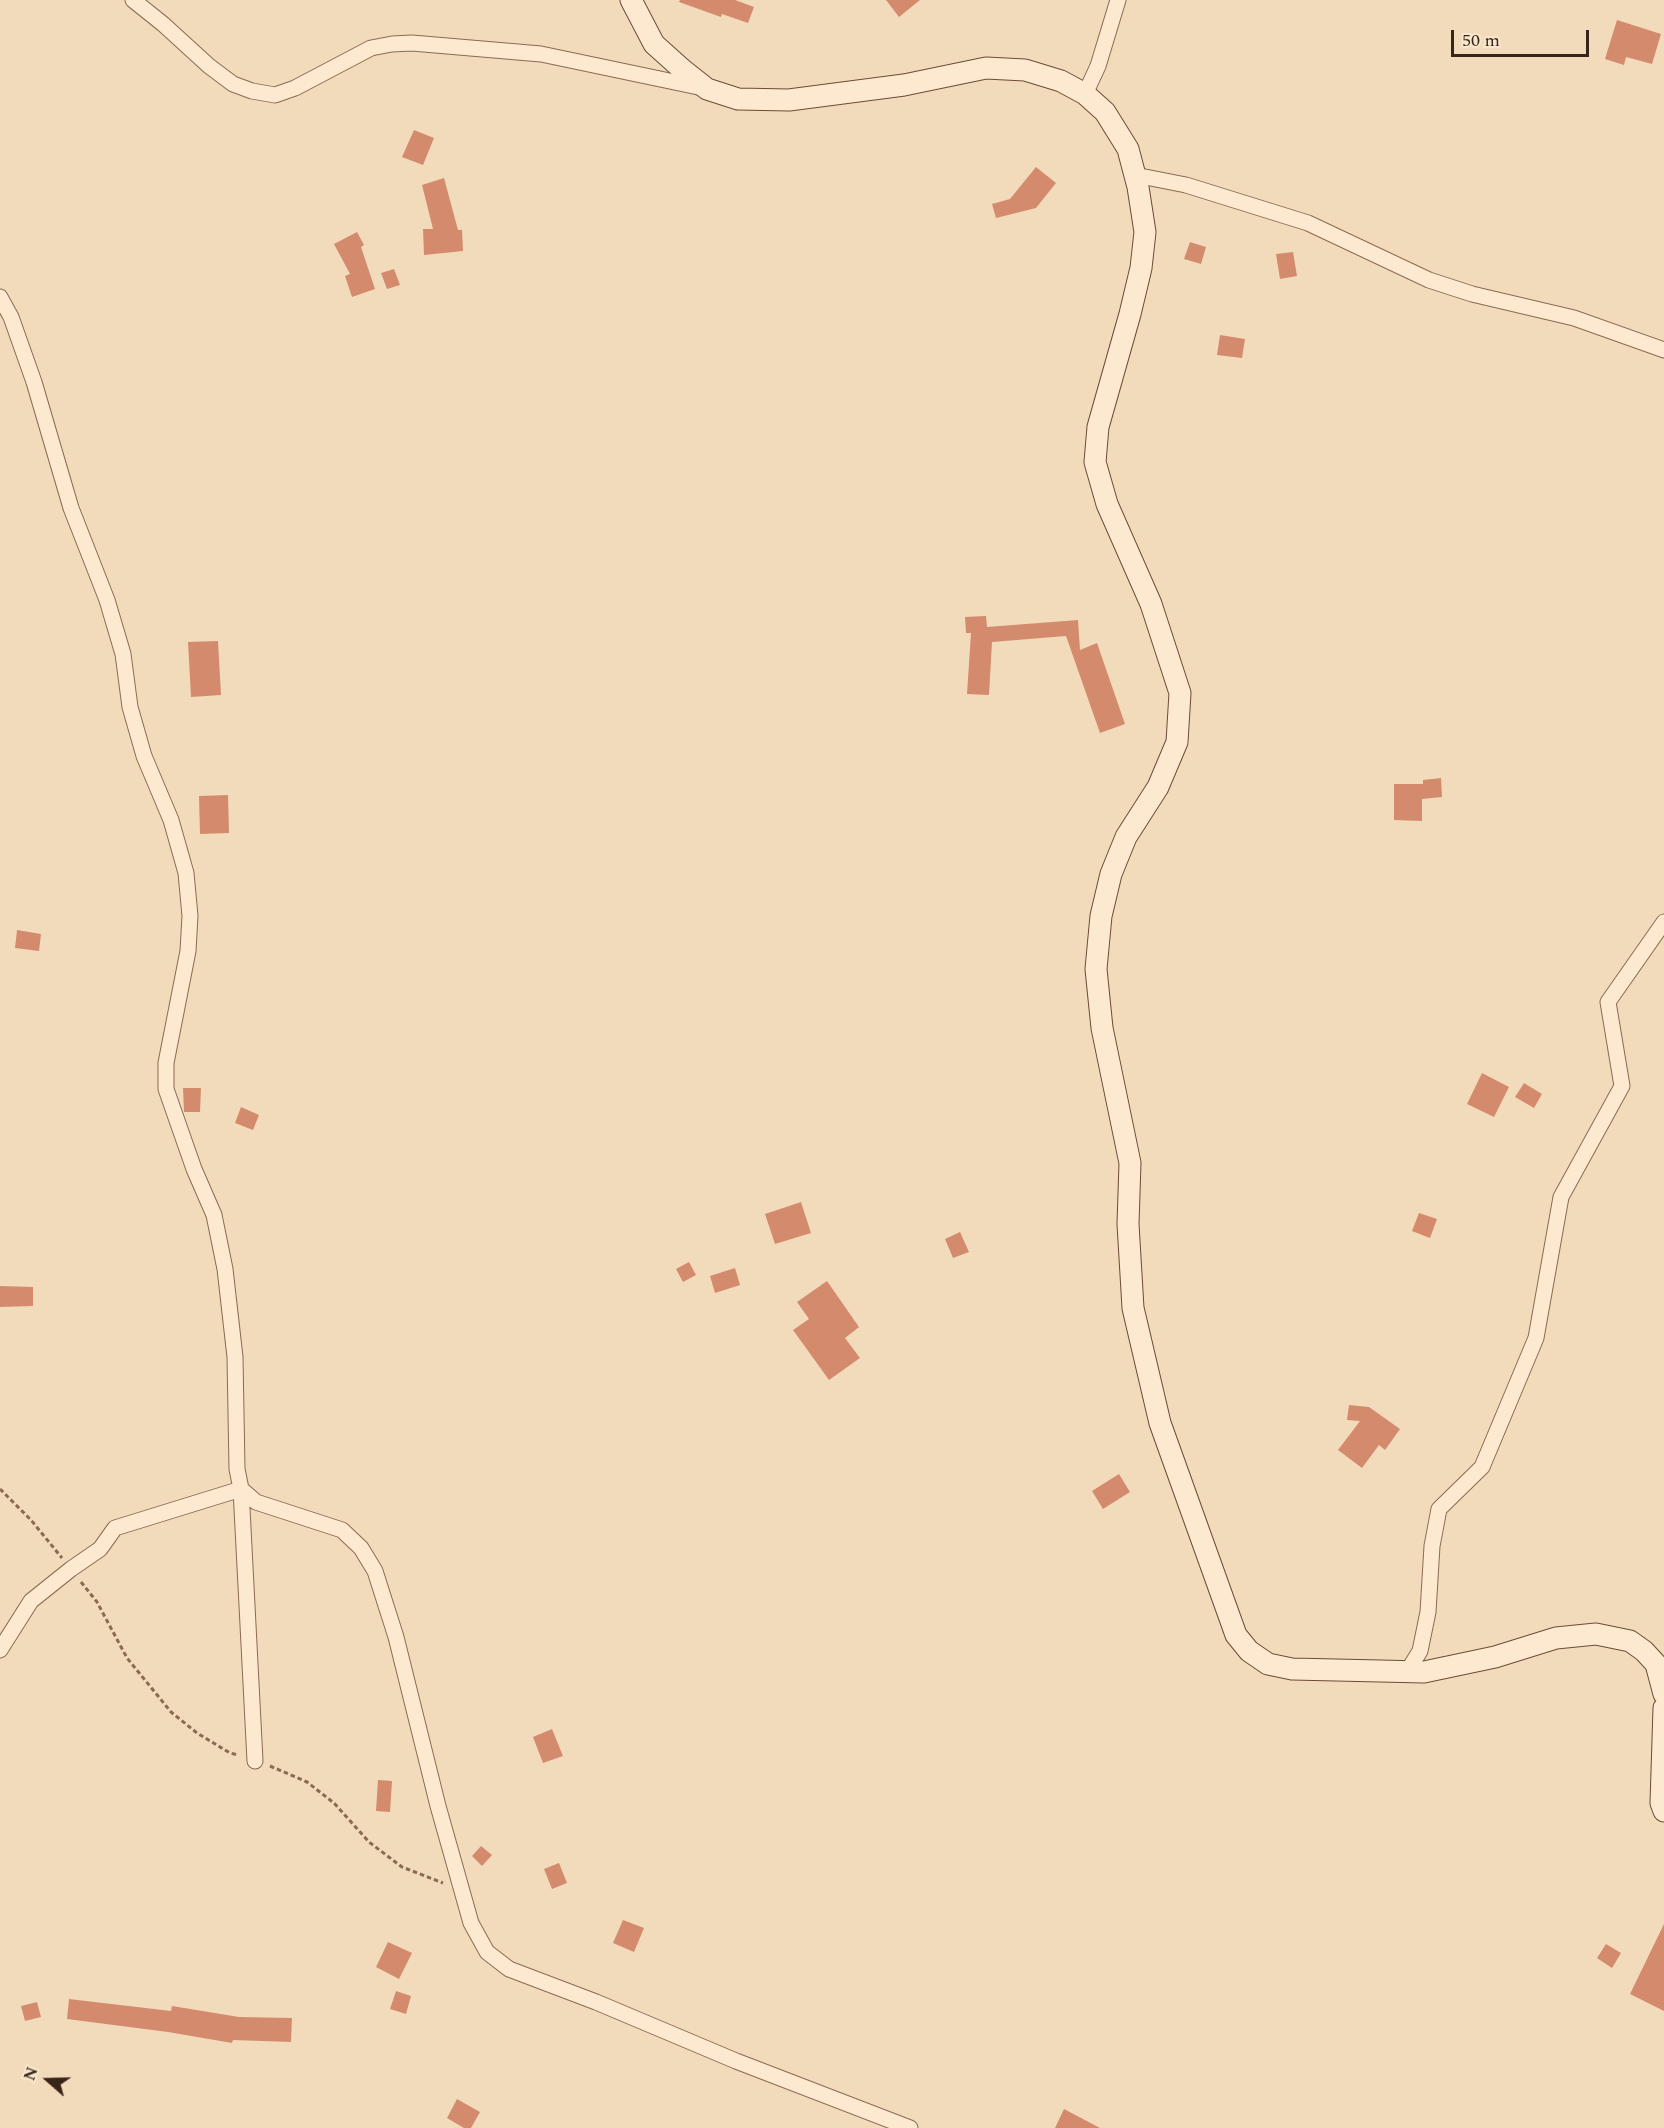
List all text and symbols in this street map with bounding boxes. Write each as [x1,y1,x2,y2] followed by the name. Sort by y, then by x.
[1454,18,1592,56] scale bar
[1462,27,1500,54] text: 50 m
[18,2050,78,2110] north arrow
[18,2064,45,2084] text: N

